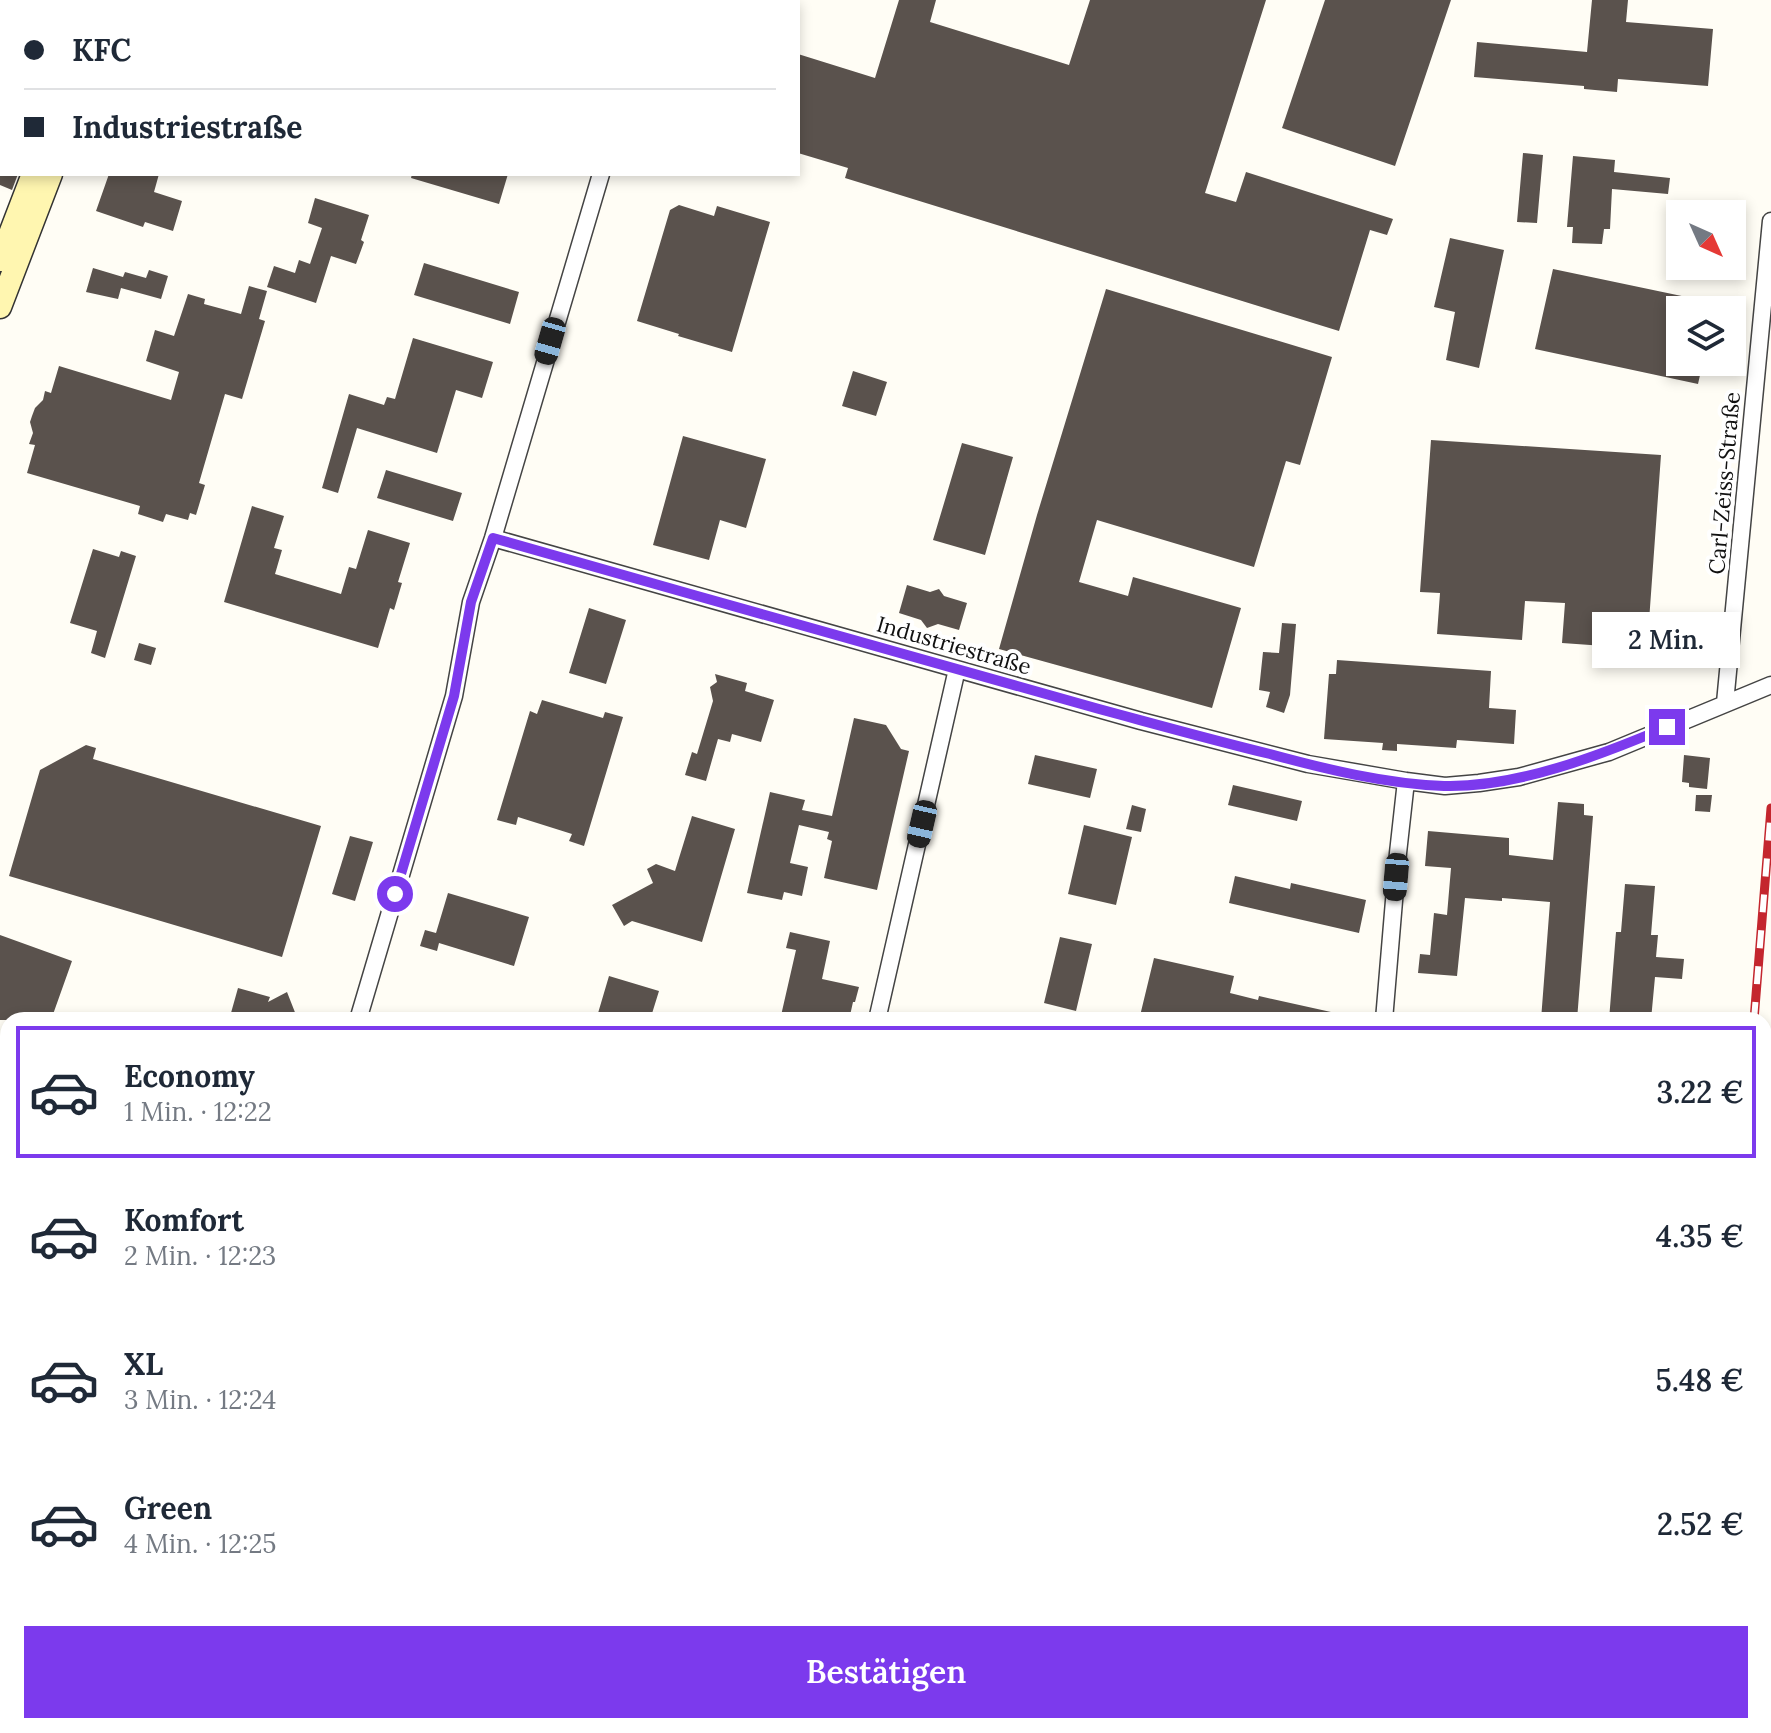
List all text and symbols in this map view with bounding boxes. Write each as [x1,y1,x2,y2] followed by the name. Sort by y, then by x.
[72,31,131,69] text: KFC
[72,108,302,146] text: Industriestraße
[1666,200,1746,280] north arrow
[1666,200,1746,376] map controls
[1666,296,1746,376] button: layers
[532,315,568,367] car
[1702,391,1746,575] street label: Carl-Zeiss-Straße
[873,610,1035,680] street label: Industriestraße
[1593,611,1741,667] callout: 2 Min.
[1628,623,1704,656] text: 2 Min.
[1649,709,1685,745] route end
[905,798,939,850] car
[1382,852,1410,902] car
[377,876,413,912] route start
[28,1056,100,1128] icon: car
[124,1057,255,1095] text: Economy
[1656,1073,1744,1111] text: 3.22 €
[124,1095,272,1128] text: 1 Min. · 12:22
[28,1200,100,1272] icon: car
[124,1201,244,1239] text: Komfort
[1656,1217,1744,1255] text: 4.35 €
[124,1239,276,1272] text: 2 Min. · 12:23
[28,1344,100,1416] icon: car
[124,1345,163,1383] text: XL
[1656,1361,1744,1399] text: 5.48 €
[124,1383,276,1416] text: 3 Min. · 12:24
[28,1488,100,1560] icon: car
[124,1489,212,1527] text: Green
[1657,1505,1744,1543] text: 2.52 €
[124,1527,277,1560] text: 4 Min. · 12:25
[24,1626,1748,1718] button: Bestätigen

